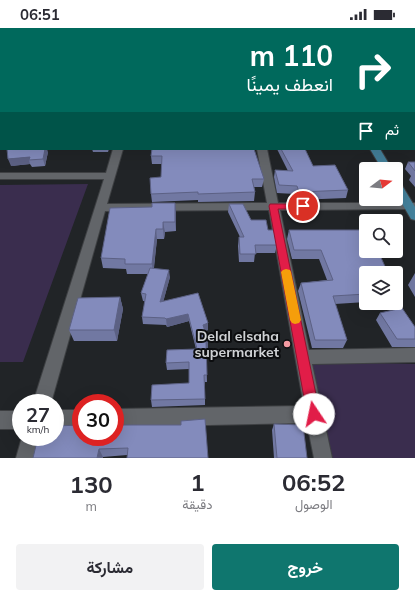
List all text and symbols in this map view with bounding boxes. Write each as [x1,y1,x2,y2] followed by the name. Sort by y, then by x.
[20,5,60,24] text: 06:51
[250,38,333,73] text: 110 m
[347,44,399,96] icon: right
[247,73,333,96] text: انعطف يمينًا
[355,120,377,142] icon: arrive
[385,120,399,139] text: ثم
[359,162,403,206] north arrow
[359,162,403,310] map controls
[286,189,320,223] pin
[292,195,314,217] icon: arrive
[359,214,403,258] button: search
[359,266,403,310] button: layers
[194,327,280,361] place label: Delal elsaha supermarket
[282,339,292,349] marker: Delal elsaha supermarket
[293,393,335,435] position arrow
[72,394,124,446] speed limit sign: 30
[26,402,50,427] text: 27
[27,423,49,436] text: km/h
[190,467,205,497] text: 1
[282,467,345,497] text: 06:52
[70,469,113,499] text: 130
[182,496,212,512] text: دقيقة
[295,496,332,512] text: الوصول
[85,498,97,514] text: m
[16,544,204,590] button: مشاركة
[212,544,399,590] button: خروج

